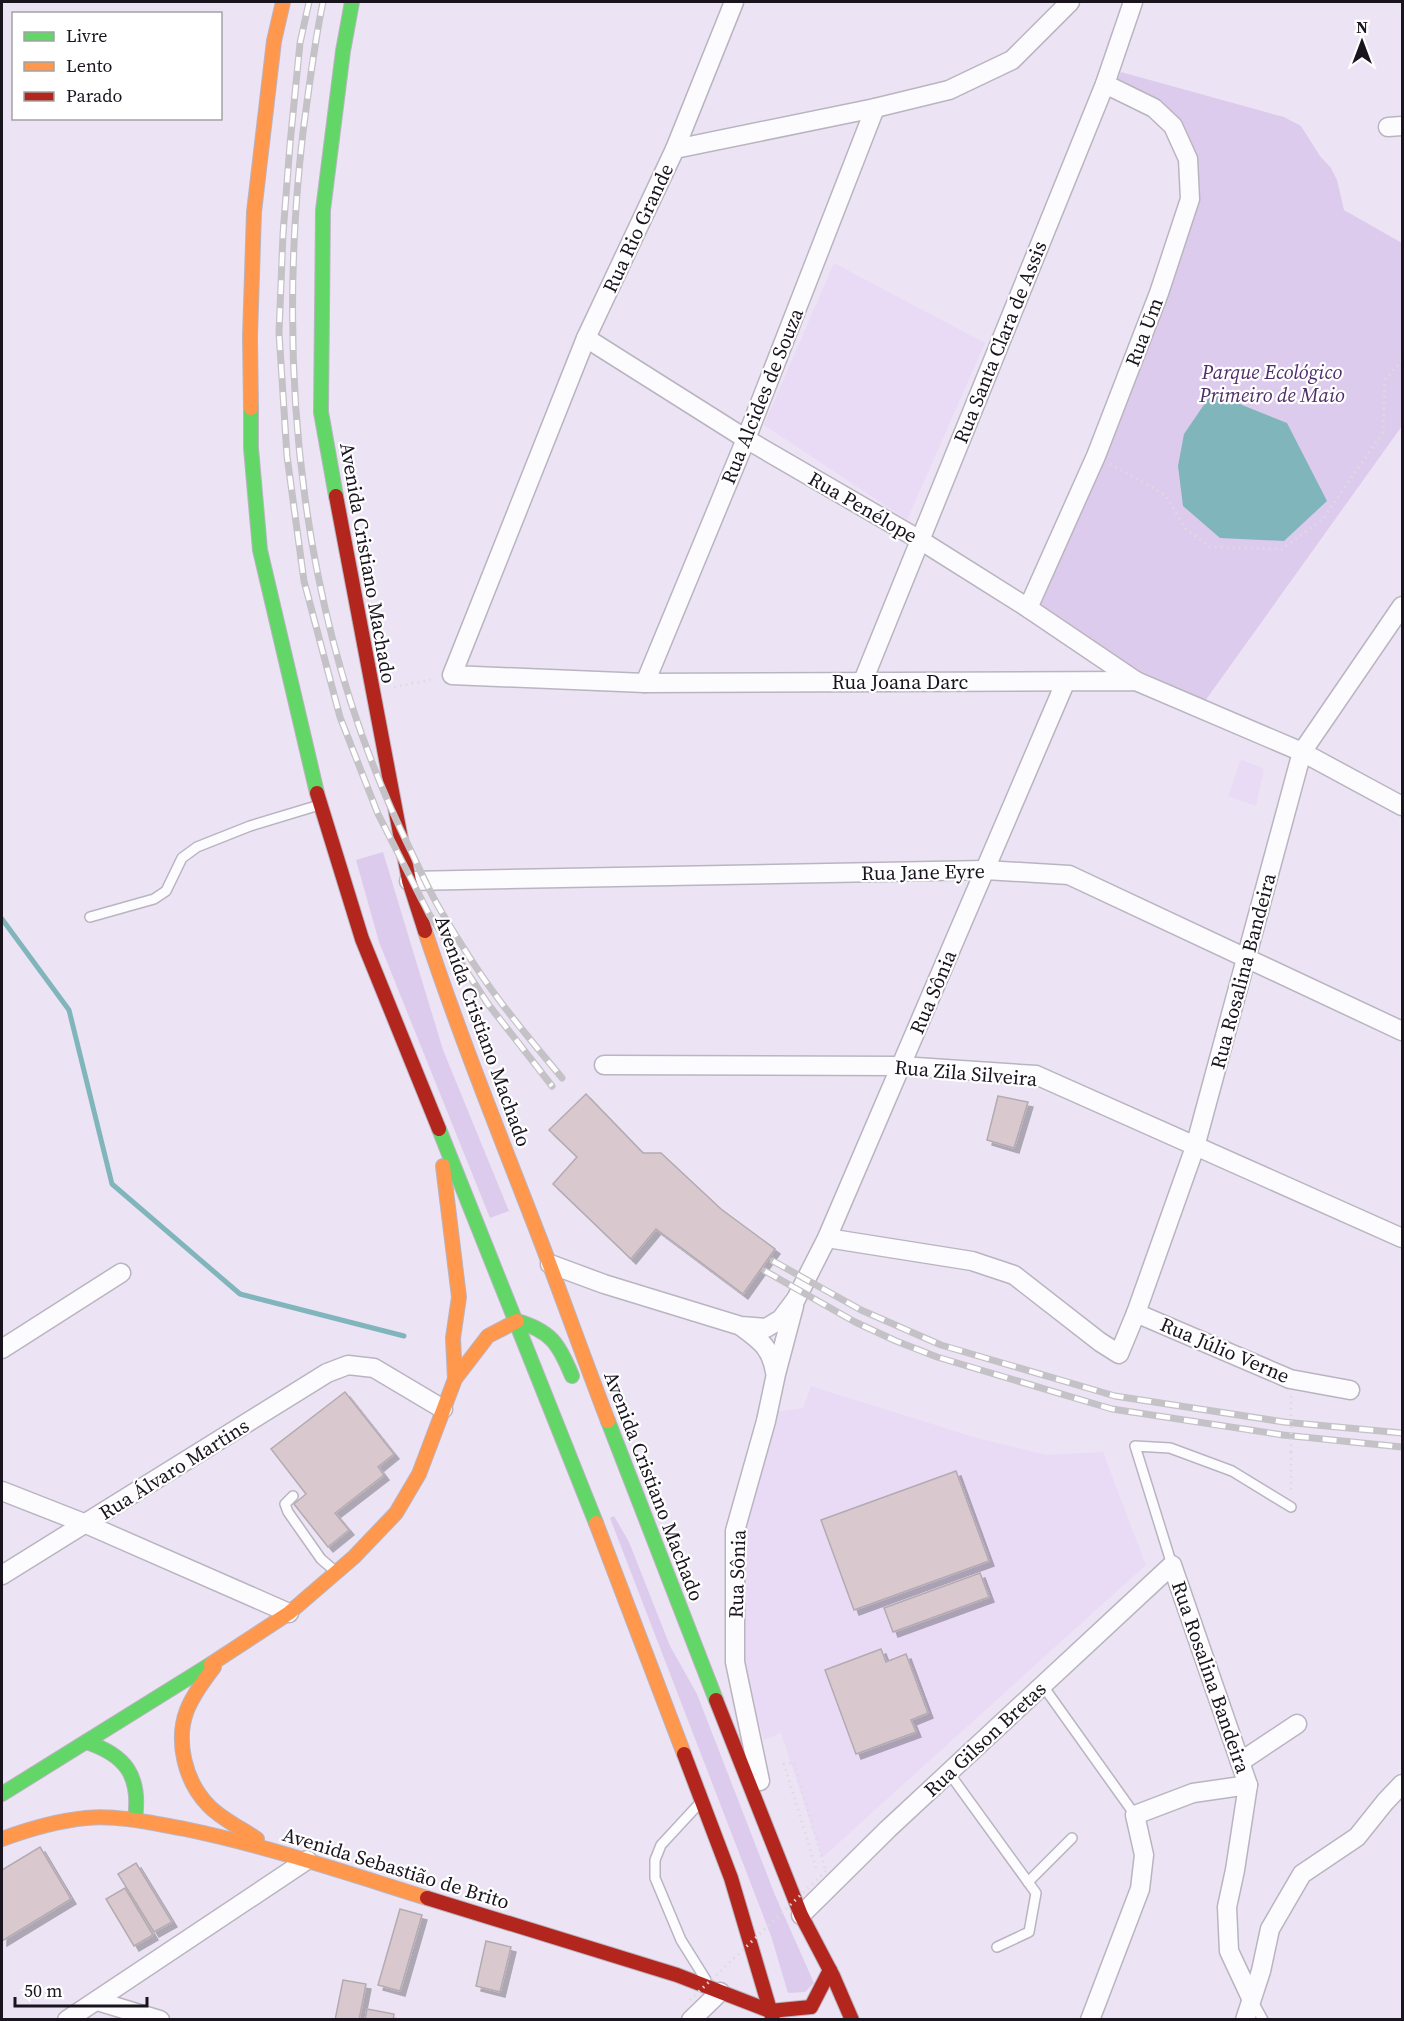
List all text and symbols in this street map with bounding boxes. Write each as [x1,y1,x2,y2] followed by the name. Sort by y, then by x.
[12,12,222,120] legend
[1332,12,1392,72] north arrow
[1356,16,1368,38] text: N
[66,23,108,48] text: Livre
[66,53,113,78] text: Lento
[66,83,122,108] text: Parado
[596,159,680,297] street label: Rua Rio Grande
[947,237,1053,447] street label: Rua Santa Clara de Assis
[1118,294,1170,370] street label: Rua Um
[714,303,810,488] street label: Rua Alcides de Souza
[1198,358,1345,409] park label: Parque Ecológico Primeiro de Maio
[333,440,403,686] street label: Avenida Cristiano Machado
[803,464,923,550] street label: Rua Penélope
[832,668,969,696] street label: Rua Joana Darc
[861,857,985,887] street label: Rua Jane Eyre
[1203,869,1283,1072] street label: Rua Rosalina Bandeira
[428,912,538,1150] street label: Avenida Cristiano Machado
[903,945,964,1038] street label: Rua Sônia
[893,1053,1039,1093] street label: Rua Zila Silveira
[1156,1310,1294,1390] street label: Rua Júlio Verne
[597,1367,711,1605] street label: Avenida Cristiano Machado
[94,1412,254,1526] street label: Rua Álvaro Martins
[721,1528,753,1619] street label: Rua Sônia
[1165,1577,1257,1778] street label: Rua Rosalina Bandeira
[918,1675,1052,1803] street label: Rua Gilson Bretas
[279,1820,513,1916] street label: Avenida Sebastião de Brito
[15,1970,147,2008] scale bar
[24,1978,62,2003] text: 50 m

